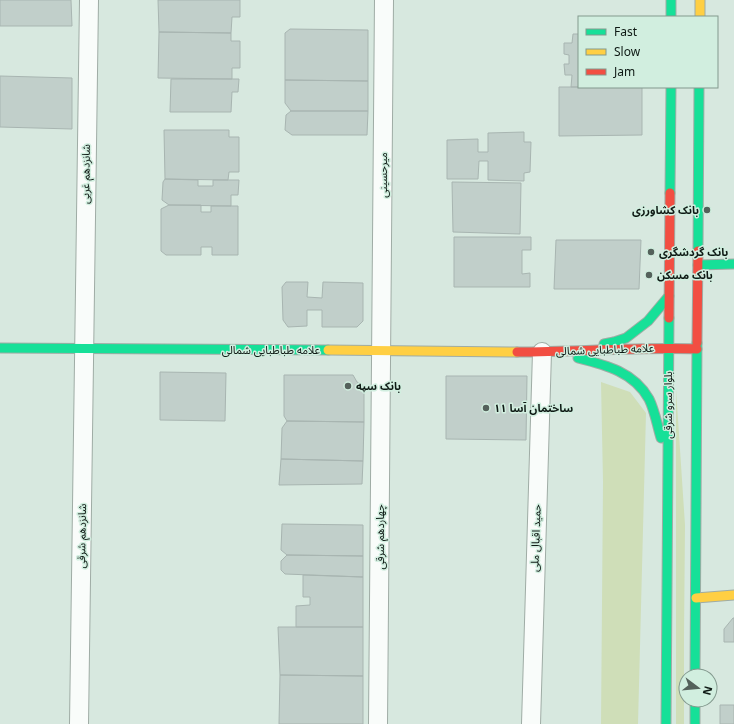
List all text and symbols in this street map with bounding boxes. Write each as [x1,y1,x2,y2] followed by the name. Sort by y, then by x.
[578,16,718,88] legend
[614,20,638,45] text: Fast
[614,40,641,65] text: Slow
[613,60,635,85] text: Jam
[74,143,98,204] street label: شانزدهم غربی
[372,152,395,198] street label: میرحسینی
[632,199,699,222] place label: بانک کشاورزی
[702,205,712,215] marker: بانک کشاورزی
[659,241,728,264] place label: بانک گردشگری
[646,247,656,257] marker: بانک گردشگری
[657,264,713,287] place label: بانک مسکن
[644,270,654,280] marker: بانک مسکن
[555,337,655,363] street label: علامه طباطبایی شمالی
[222,339,321,362] street label: علامه طباطبایی شمالی
[657,371,680,439] street label: بلوار سرو شرقی
[356,375,401,398] place label: بانک سپه
[343,381,353,391] marker: بانک سپه
[494,397,573,420] place label: ساختمان آسا ۱۱
[481,403,491,413] marker: ساختمان آسا ۱۱
[70,503,94,569] street label: شانزدهم شرقی
[523,503,549,572] street label: حمید اقبال ملی
[369,504,392,570] street label: چهاردهم شرقی
[678,668,718,708] north arrow
[695,683,719,698] text: N

